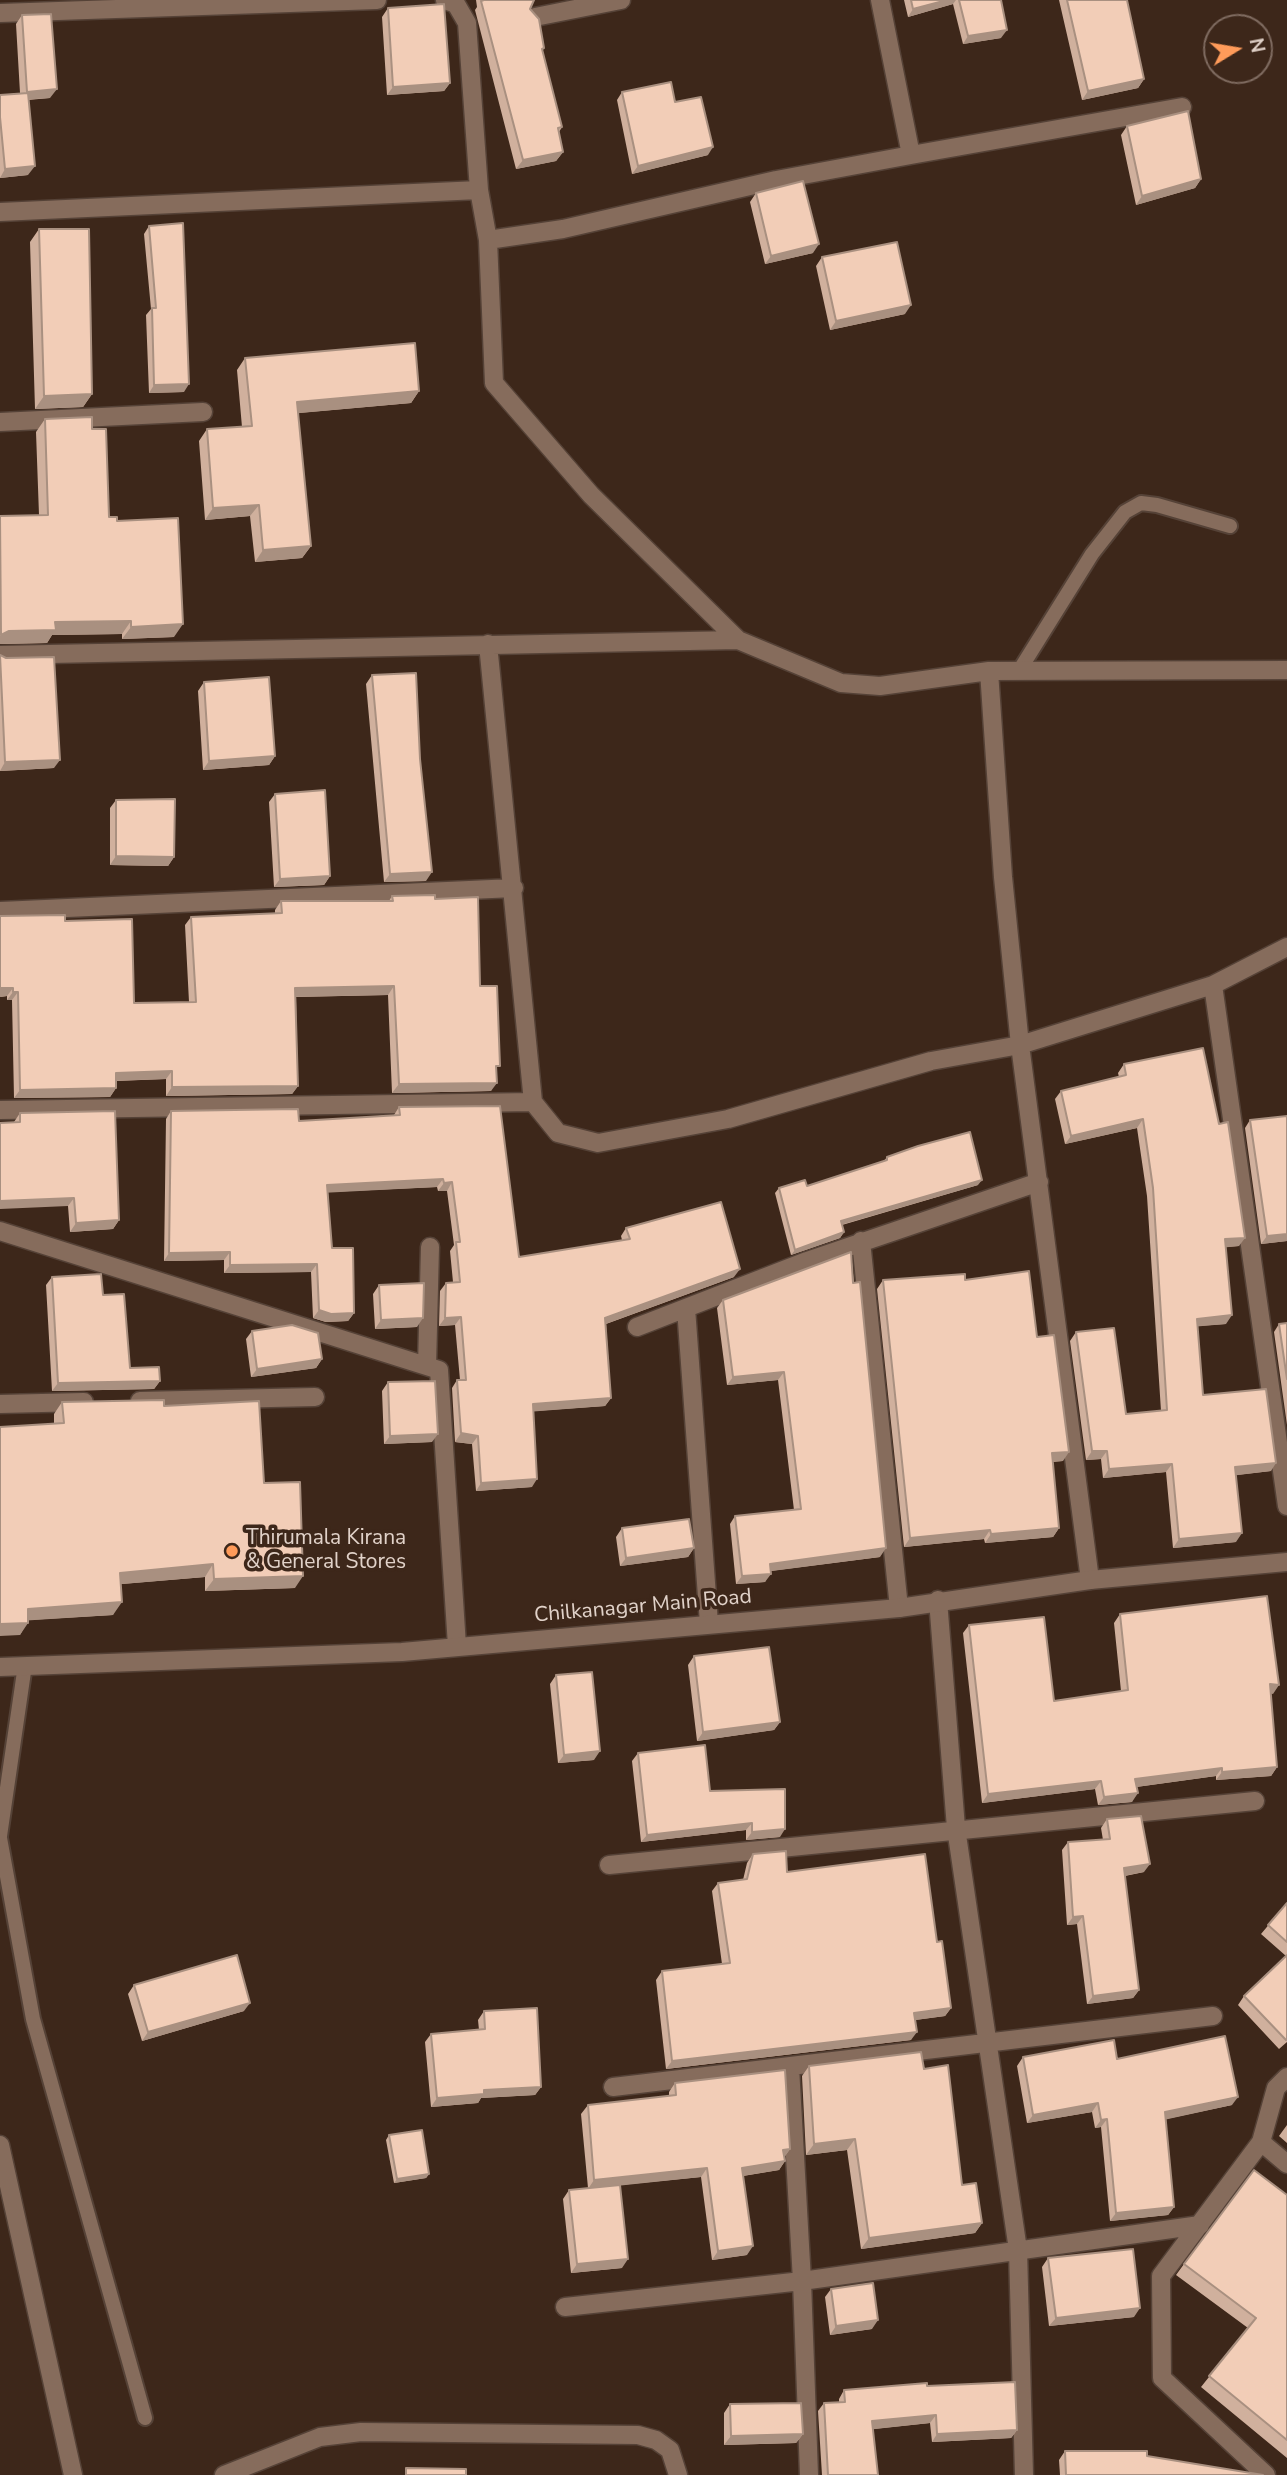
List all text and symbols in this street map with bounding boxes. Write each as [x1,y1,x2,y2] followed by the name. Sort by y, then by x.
[1203,14,1273,84] north arrow
[1243,36,1271,55] text: N
[246,1526,406,1576] place label: Thirumala Kirana & General Stores
[224,1543,240,1559] marker: Thirumala Kirana & General Stores
[533,1585,753,1629] street label: Chilkanagar Main Road

